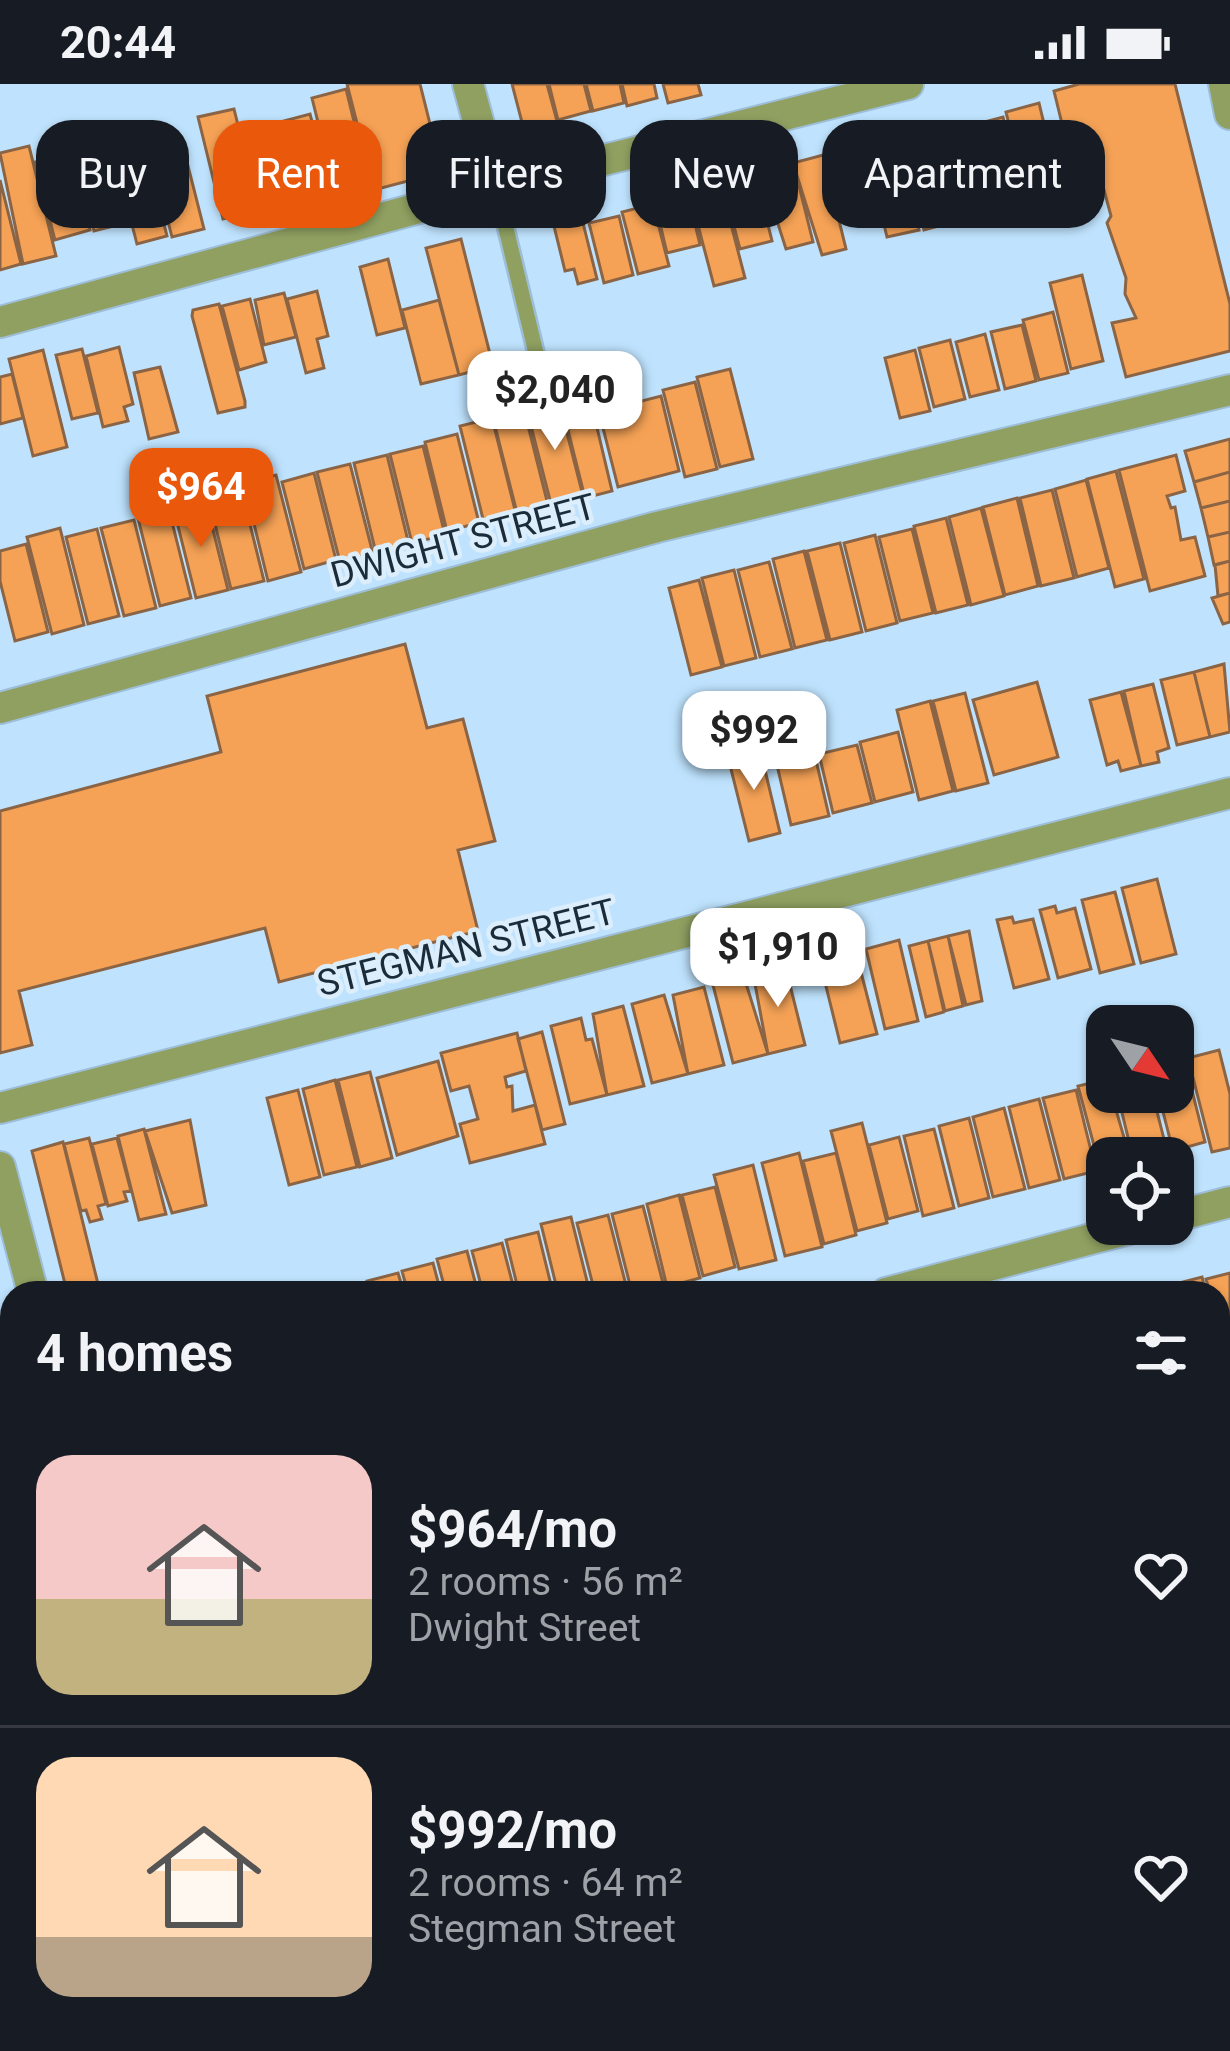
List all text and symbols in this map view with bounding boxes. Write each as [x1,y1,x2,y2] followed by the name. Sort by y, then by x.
[60,16,176,69] text: 20:44
[36,120,189,228] chip: Buy
[213,120,382,228] chip: Rent
[406,120,606,228] chip: Filters
[630,120,798,228] chip: New
[822,120,1105,228] chip: Apartment
[457,351,653,453] pin: $2,040
[494,367,616,413] text: $2,040
[130,448,272,550] pin: $964
[156,464,246,510] text: $964
[326,485,600,597] street label: DWIGHT STREET
[683,691,825,793] pin: $992
[709,707,799,753] text: $992
[313,891,620,1005] street label: STEGMAN STREET
[680,908,876,1010] pin: $1,910
[717,924,839,970] text: $1,910
[1086,1005,1194,1113] north arrow
[1086,1005,1194,1245] map controls
[1086,1137,1194,1245] button: locate
[1128,1320,1194,1386] icon: filters
[36,1324,233,1383] text: 4 homes
[408,1500,617,1559] text: $964/mo
[132,1503,276,1647] icon: home
[1128,1542,1194,1608] icon: heart
[408,1559,683,1605] text: 2 rooms · 56 m²
[408,1605,641,1651] text: Dwight Street
[408,1801,617,1860] text: $992/mo
[132,1805,276,1949] icon: home
[1128,1844,1194,1910] icon: heart
[408,1860,683,1906] text: 2 rooms · 64 m²
[408,1906,676,1952] text: Stegman Street

